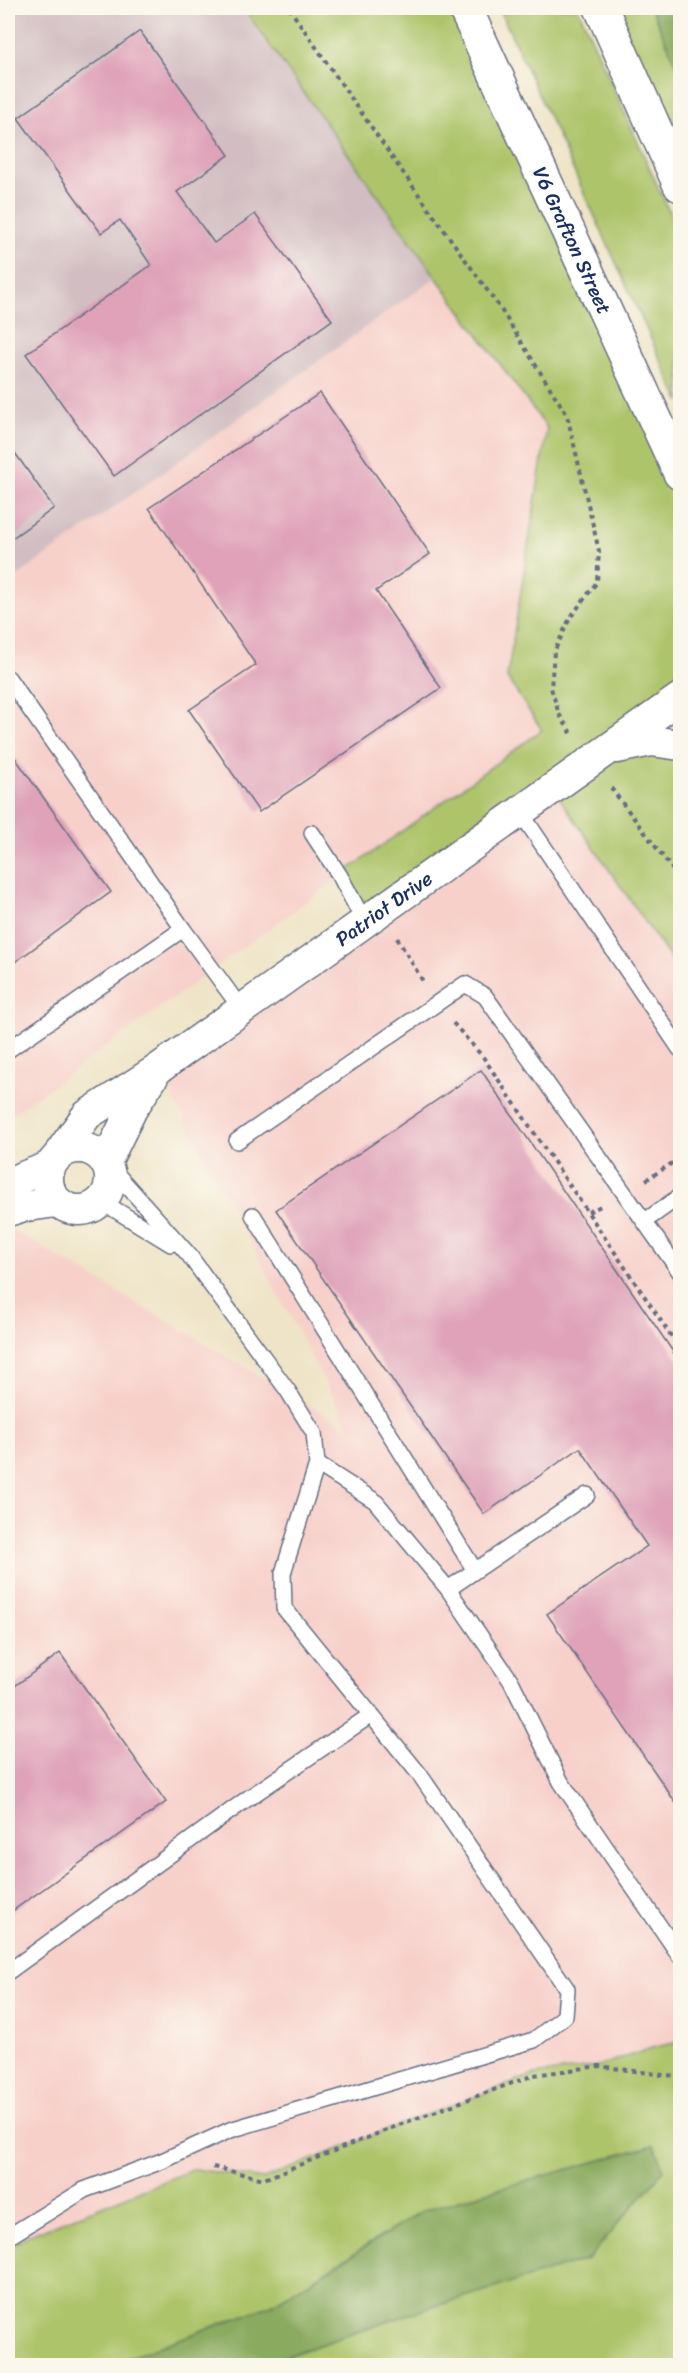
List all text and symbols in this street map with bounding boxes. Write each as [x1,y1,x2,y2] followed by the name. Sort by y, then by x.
[523,161,622,320] street label: V6 Grafton Street
[328,861,440,956] street label: Patriot Drive

